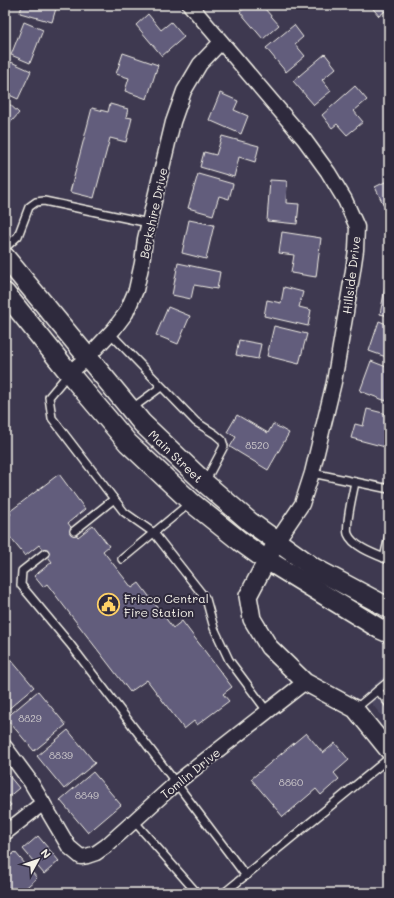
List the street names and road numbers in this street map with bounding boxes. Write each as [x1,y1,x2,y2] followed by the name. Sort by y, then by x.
[136,166,170,260] street label: Berkshire Drive
[338,235,364,315] street label: Hillside Drive
[145,426,207,486] street label: Main Street
[157,744,223,802] street label: Tomlin Drive

